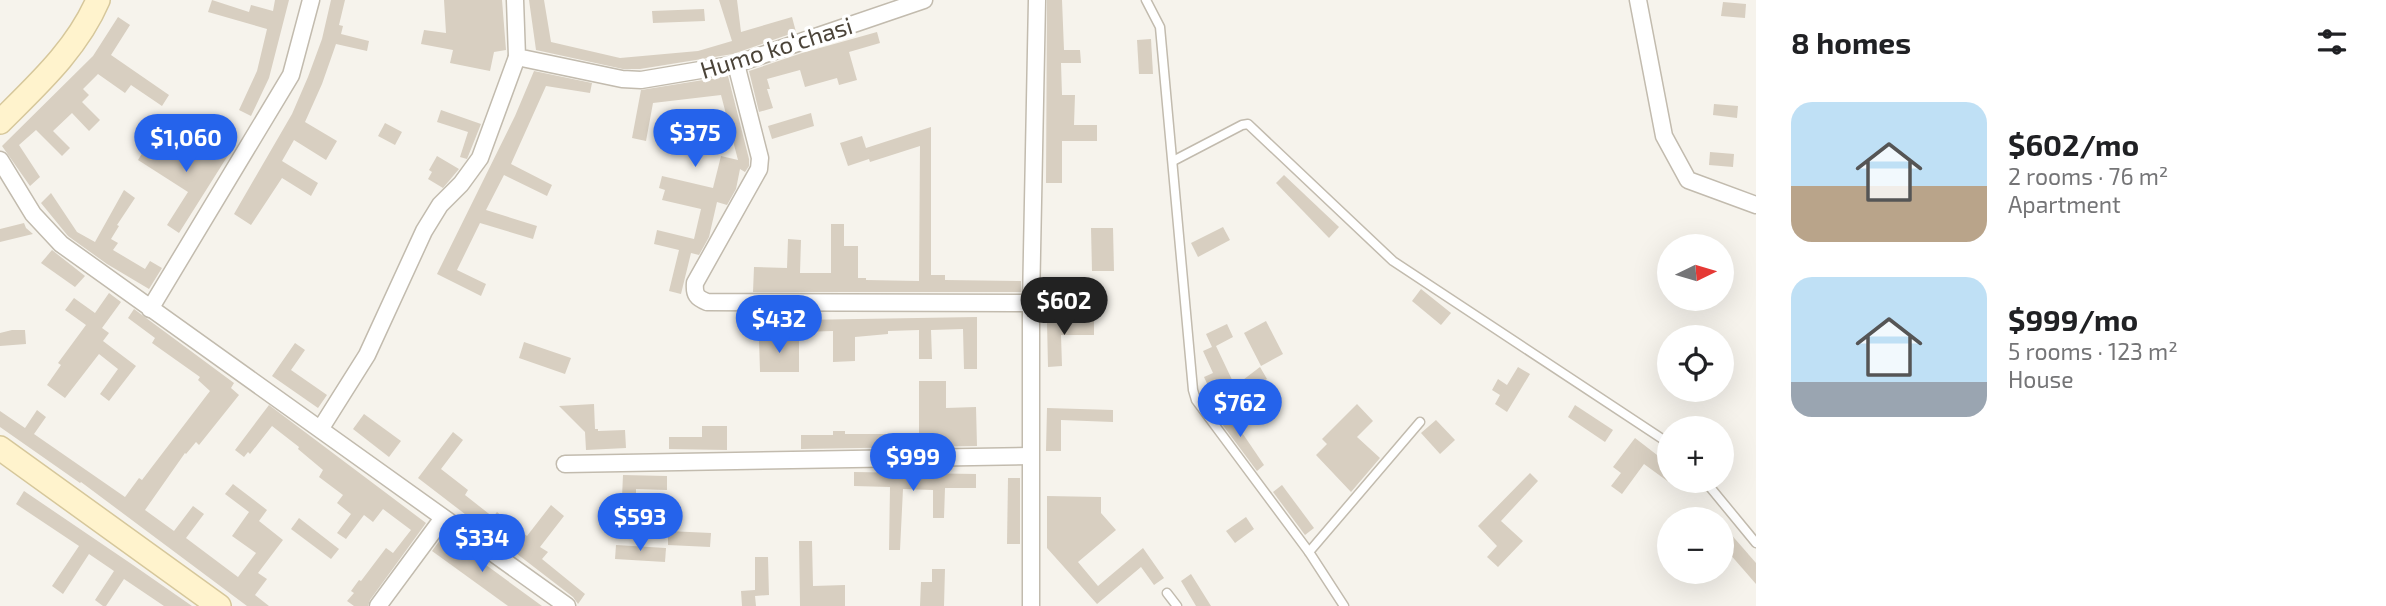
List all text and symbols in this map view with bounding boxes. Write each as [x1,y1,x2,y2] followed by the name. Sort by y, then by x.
[696,10,856,84] street label: Humo koʻchasi
[2313,23,2351,61] icon: filters
[1791,24,1911,60] text: 8 homes
[654,110,736,169] pin: $375
[129,114,243,174] pin: $1,060
[669,118,721,146] text: $375
[150,123,222,151] text: $1,060
[2008,126,2139,162] text: $602/mo
[1847,130,1931,214] icon: home
[2008,162,2168,190] text: 2 rooms · 76 m²
[2008,190,2121,218] text: Apartment
[1657,234,1734,312] north arrow
[1657,234,1734,584] map controls
[1023,278,1105,337] pin: $602
[1037,286,1091,314] text: $602
[738,296,820,355] pin: $432
[2008,301,2138,337] text: $999/mo
[752,304,806,332] text: $432
[1847,305,1931,389] icon: home
[1657,325,1734,402] button: locate
[2008,337,2178,365] text: 5 rooms · 123 m²
[2008,365,2074,393] text: House
[1199,380,1281,439] pin: $762
[1214,388,1266,416] text: $762
[1657,416,1734,493] button: +
[872,434,954,493] pin: $999
[886,442,940,470] text: $999
[599,494,681,553] pin: $593
[614,502,666,530] text: $593
[1657,507,1734,584] button: −
[441,514,523,574] pin: $334
[455,523,509,551] text: $334

